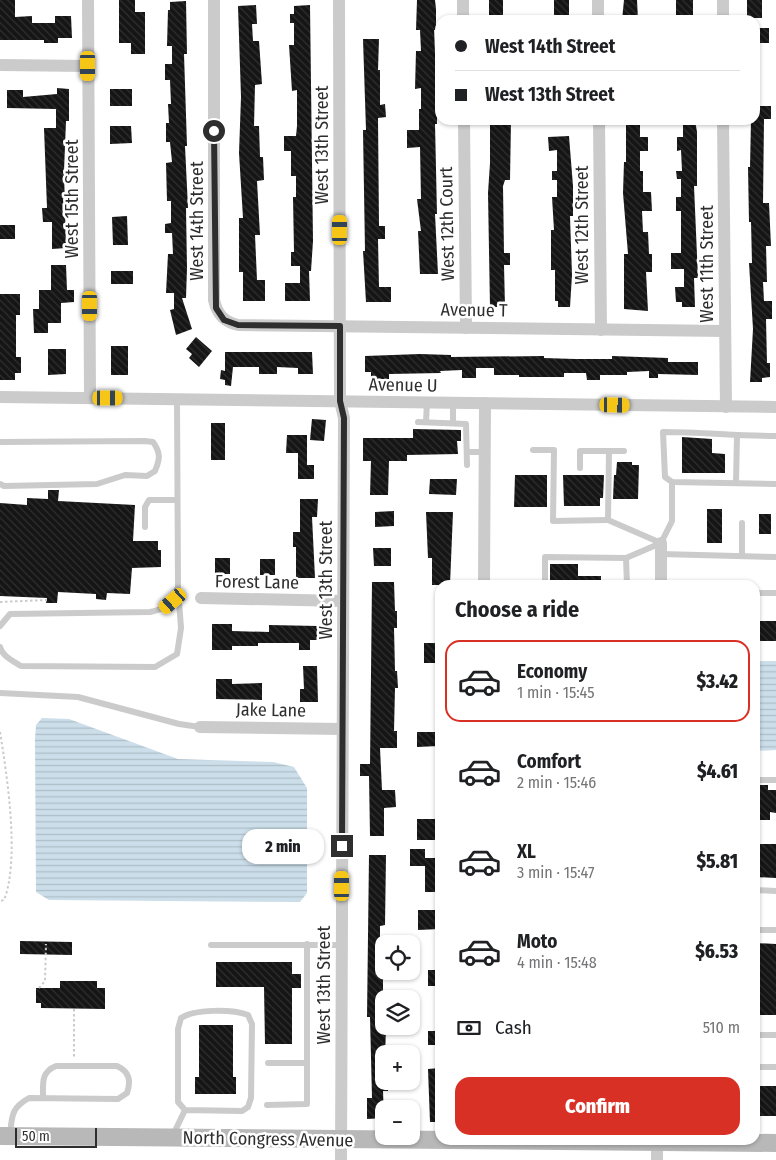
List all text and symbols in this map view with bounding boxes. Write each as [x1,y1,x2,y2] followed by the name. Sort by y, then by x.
[485,35,615,58] text: West 14th Street
[80,51,95,81] car
[485,83,615,106] text: West 13th Street
[311,85,333,205] street label: West 13th Street
[203,120,225,142] route start
[61,139,83,259] street label: West 15th Street
[186,161,208,281] street label: West 14th Street
[571,165,593,284] street label: West 12th Street
[435,167,459,281] street label: West 12th Court
[696,205,718,323] street label: West 11th Street
[332,215,347,245] car
[82,291,97,321] car
[440,298,508,322] street label: Avenue T
[368,373,438,397] street label: Avenue U
[93,391,123,406] car
[599,397,630,413] car
[315,520,337,640] street label: West 13th Street
[215,570,299,594] street label: Forest Lane
[156,585,189,617] car
[455,596,579,623] text: Choose a ride
[457,659,502,704] icon: car
[517,660,587,683] text: Economy
[697,670,738,693] text: $3.42
[517,683,595,702] text: 1 min · 15:45
[236,698,306,722] street label: Jake Lane
[457,749,502,794] icon: car
[517,750,581,773] text: Comfort
[697,760,738,783] text: $4.61
[517,773,596,792] text: 2 min · 15:46
[242,828,324,864] callout: 2 min
[331,835,353,857] route end
[265,837,301,856] text: 2 min
[457,839,502,884] icon: car
[517,840,536,863] text: XL
[697,850,738,873] text: $5.81
[517,863,594,882] text: 3 min · 15:47
[334,871,349,901] car
[313,925,335,1045] street label: West 13th Street
[457,929,502,974] icon: car
[517,930,557,953] text: Moto
[375,935,420,1145] map controls
[375,935,420,980] button: locate
[695,940,738,963] text: $6.53
[517,953,597,972] text: 4 min · 15:48
[375,990,420,1035] button: layers
[455,1014,483,1042] icon: cash
[495,1016,532,1039] text: Cash
[703,1018,740,1037] text: 510 m
[375,1045,420,1090] button: +
[455,1077,740,1135] button: Confirm
[375,1100,420,1145] button: −
[15,1125,98,1148] scale bar
[182,1127,354,1151] street label: North Congress Avenue
[22,1128,50,1145] text: 50 m

